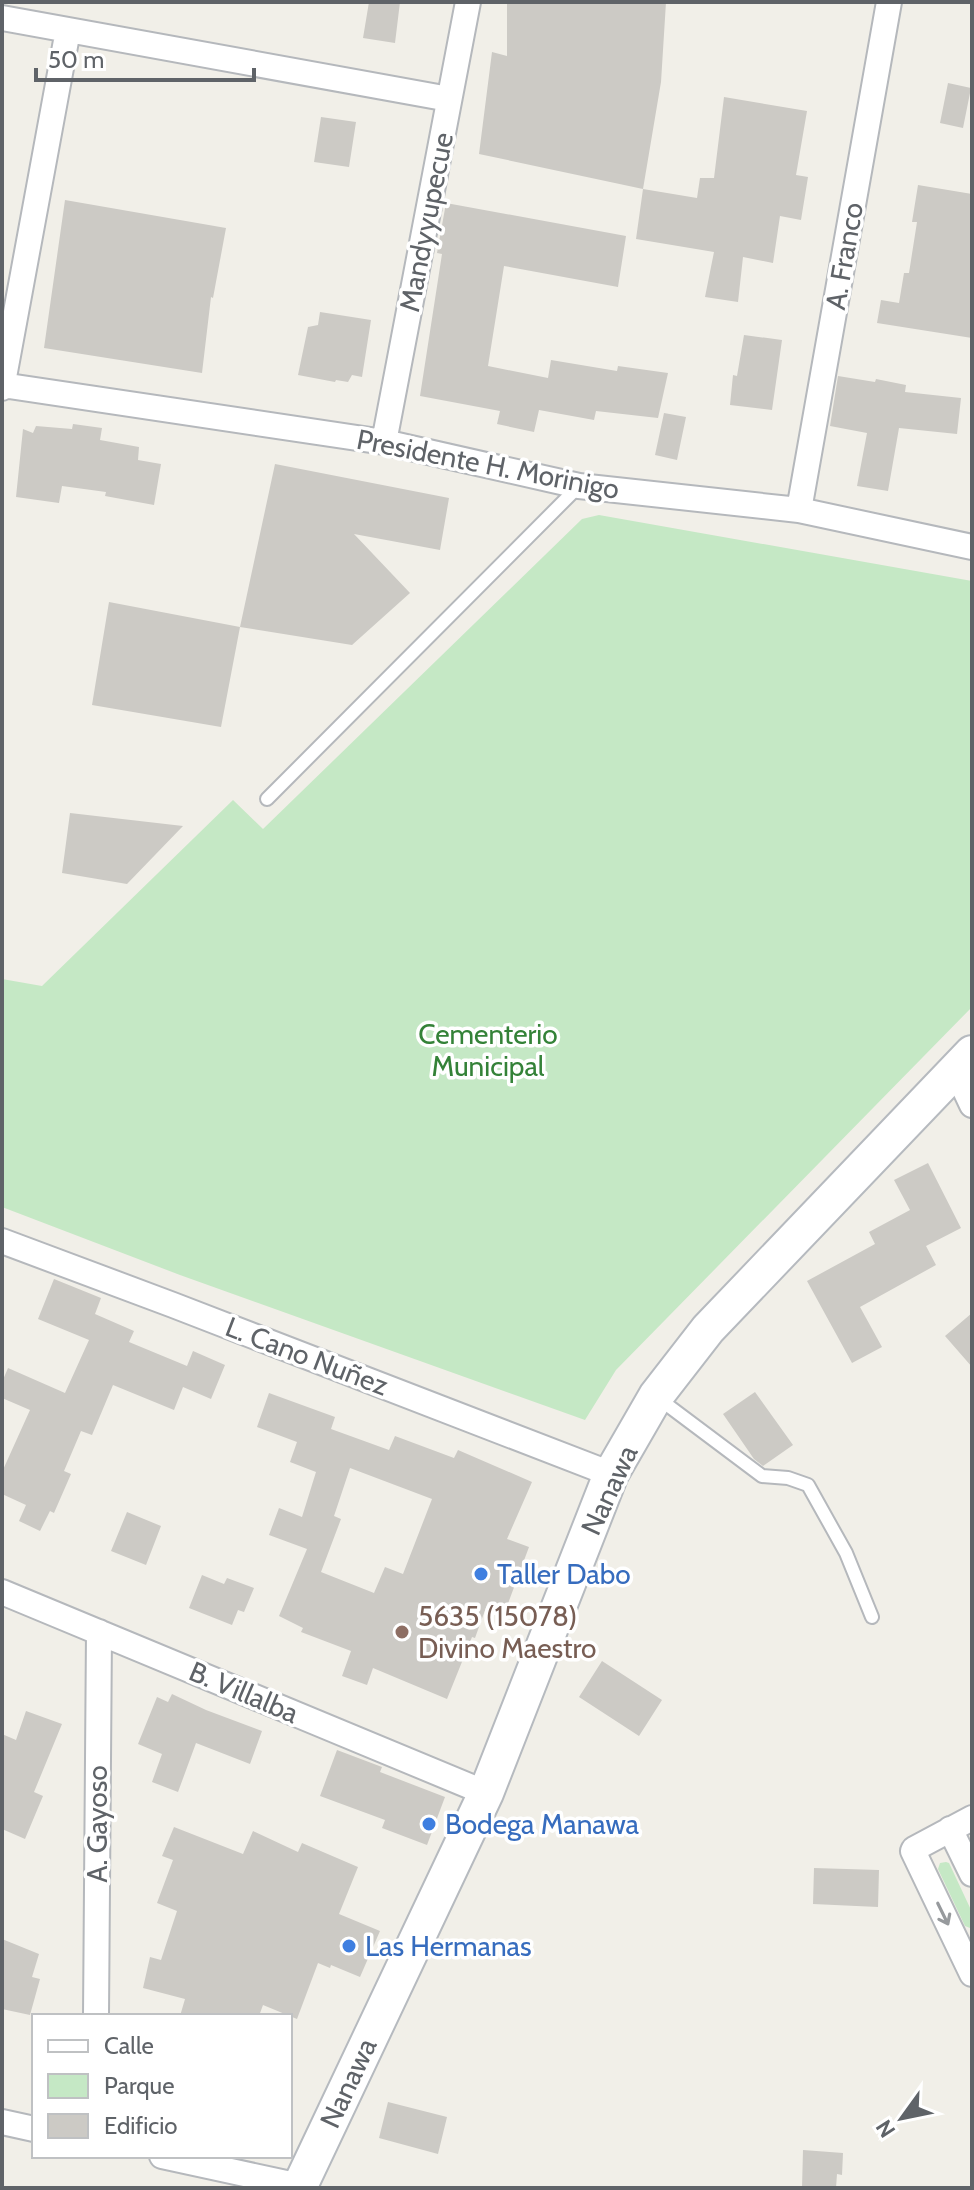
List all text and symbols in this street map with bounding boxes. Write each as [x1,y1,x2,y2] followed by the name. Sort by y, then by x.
[36,32,254,82] scale bar
[48,45,104,74] text: 50 m
[392,130,460,314] street label: Mandyyupecue
[818,200,870,312] street label: A. Franco
[354,422,622,506] street label: Presidente H. Morinigo
[418,1017,558,1083] park label: Cementerio Municipal
[221,1309,393,1403] street label: L. Cano Nuñez
[573,1439,645,1540] street label: Nanawa
[497,1557,631,1591] place label: Taller Dabo
[472,1565,490,1583] marker: Taller Dabo
[418,1599,596,1665] place label: 5635 (15078) Divino Maestro
[393,1623,411,1641] marker: 5635 (15078) Divino Maestro
[184,1654,304,1730] street label: B. Villalba
[80,1765,114,1883] street label: A. Gayoso
[445,1807,640,1841] place label: Bodega Manawa
[420,1815,438,1833] marker: Bodega Manawa
[936,1902,951,1926] one-way arrow
[365,1929,532,1963] place label: Las Hermanas
[340,1937,358,1955] marker: Las Hermanas
[32,2014,292,2158] legend
[104,2031,154,2060] text: Calle
[312,2032,384,2133] street label: Nanawa
[104,2071,174,2100] text: Parque
[862,2078,942,2158] north arrow
[104,2111,178,2140] text: Edificio
[870,2115,901,2142] text: N

